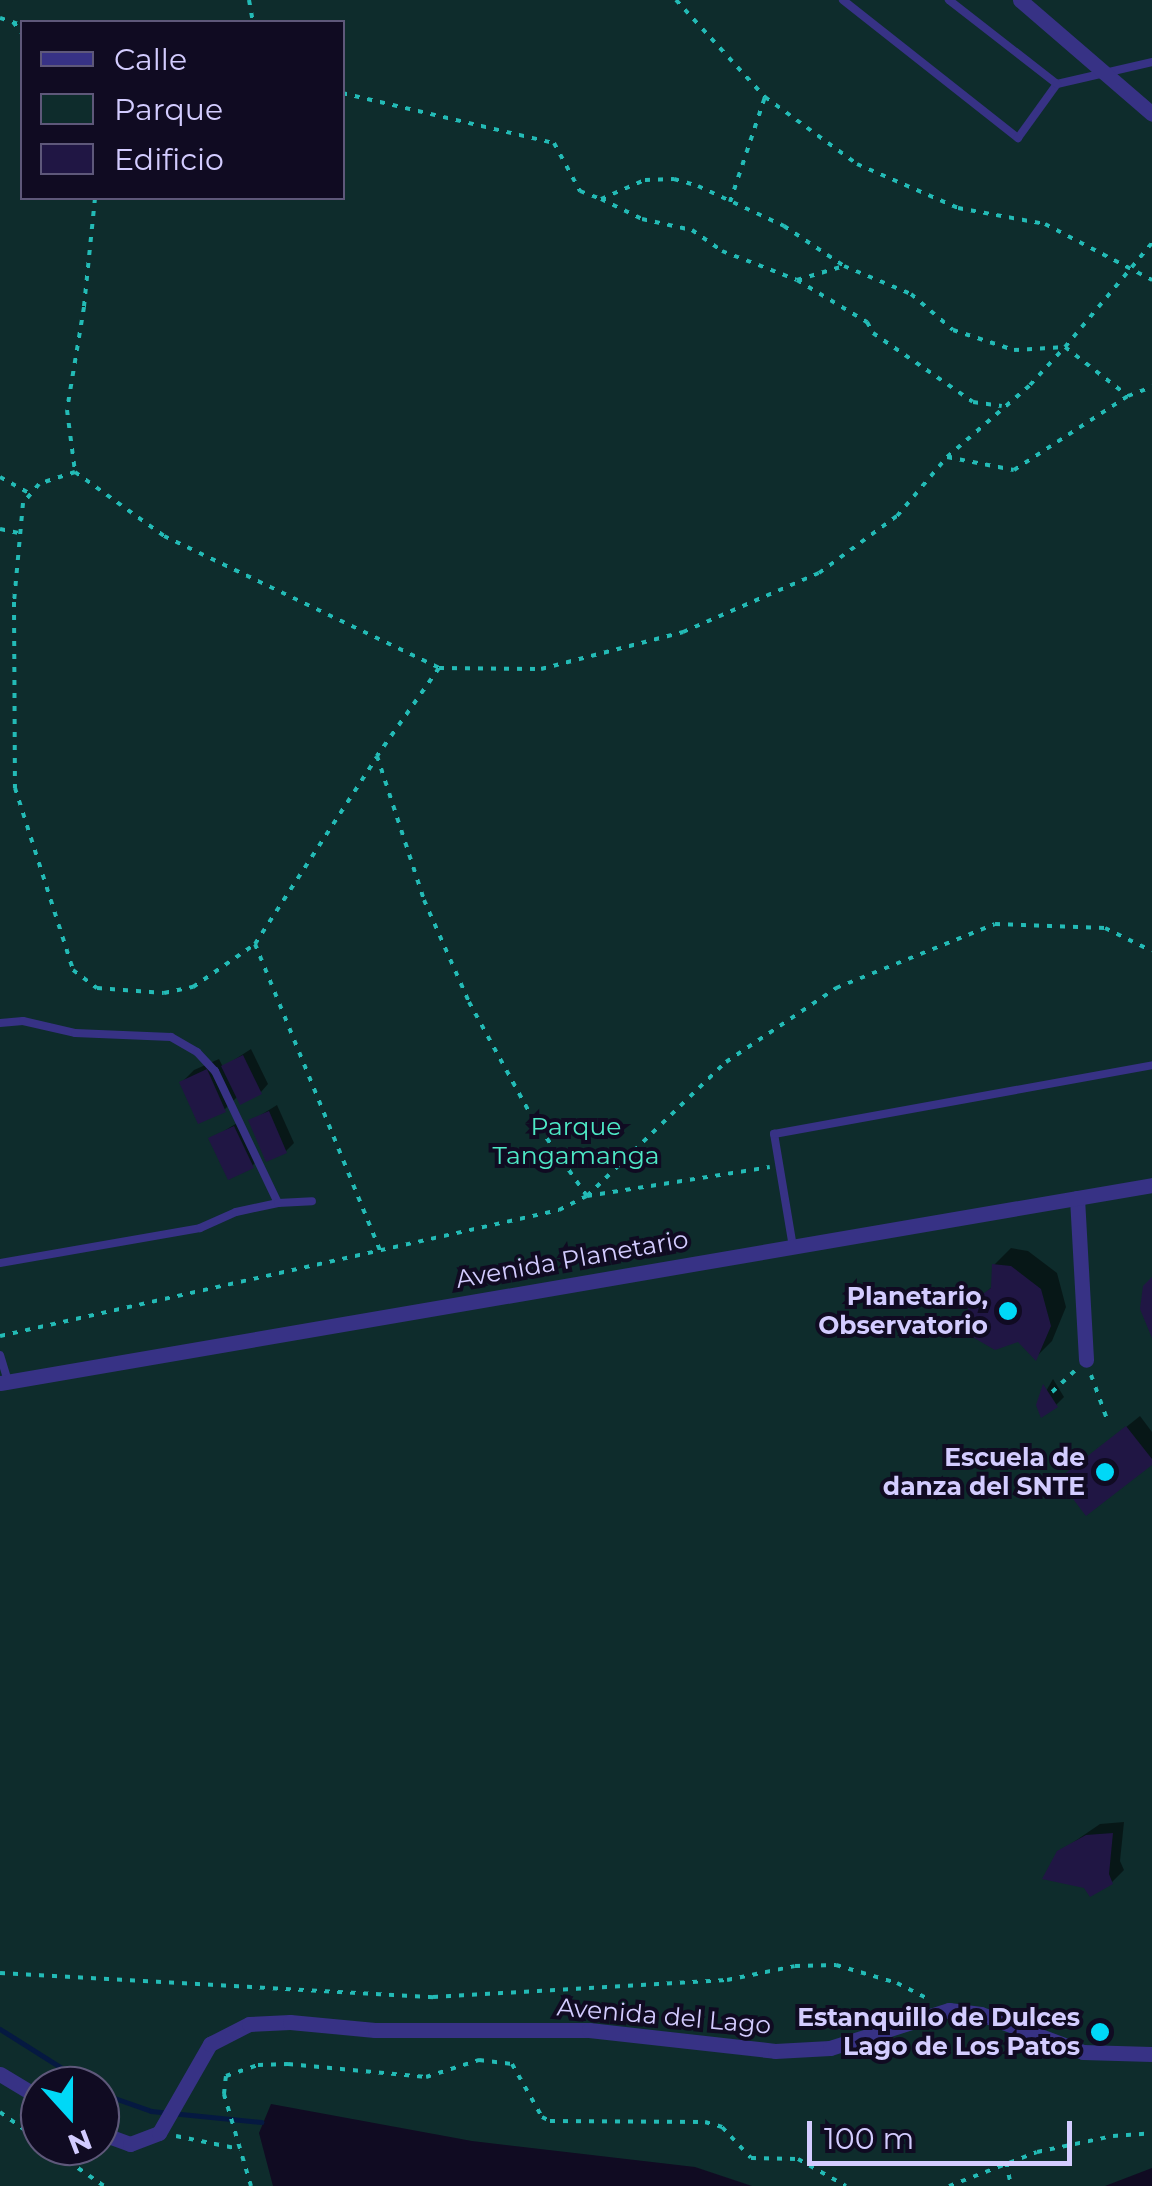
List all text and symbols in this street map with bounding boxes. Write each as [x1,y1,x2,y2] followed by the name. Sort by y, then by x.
[20,20,345,200] legend
[114,41,187,78] text: Calle
[114,91,223,128] text: Parque
[114,141,224,178] text: Edificio
[492,1112,660,1171] park label: Parque Tangamanga
[453,1224,691,1294] street label: Avenida Planetario
[818,1282,988,1341] place label: Planetario, Observatorio
[997,1300,1019,1322] marker: Planetario, Observatorio
[883,1443,1085,1502] place label: Escuela de danza del SNTE
[1094,1461,1116,1483] marker: Escuela de danza del SNTE
[556,1992,772,2040] street label: Avenida del Lago
[797,2003,1080,2062] place label: Estanquillo de Dulces Lago de Los Patos
[1089,2021,1111,2043] marker: Estanquillo de Dulces Lago de Los Patos
[20,2066,120,2166] north arrow
[812,2101,1077,2163] scale bar
[824,2120,914,2157] text: 100 m
[63,2122,97,2162] text: N

